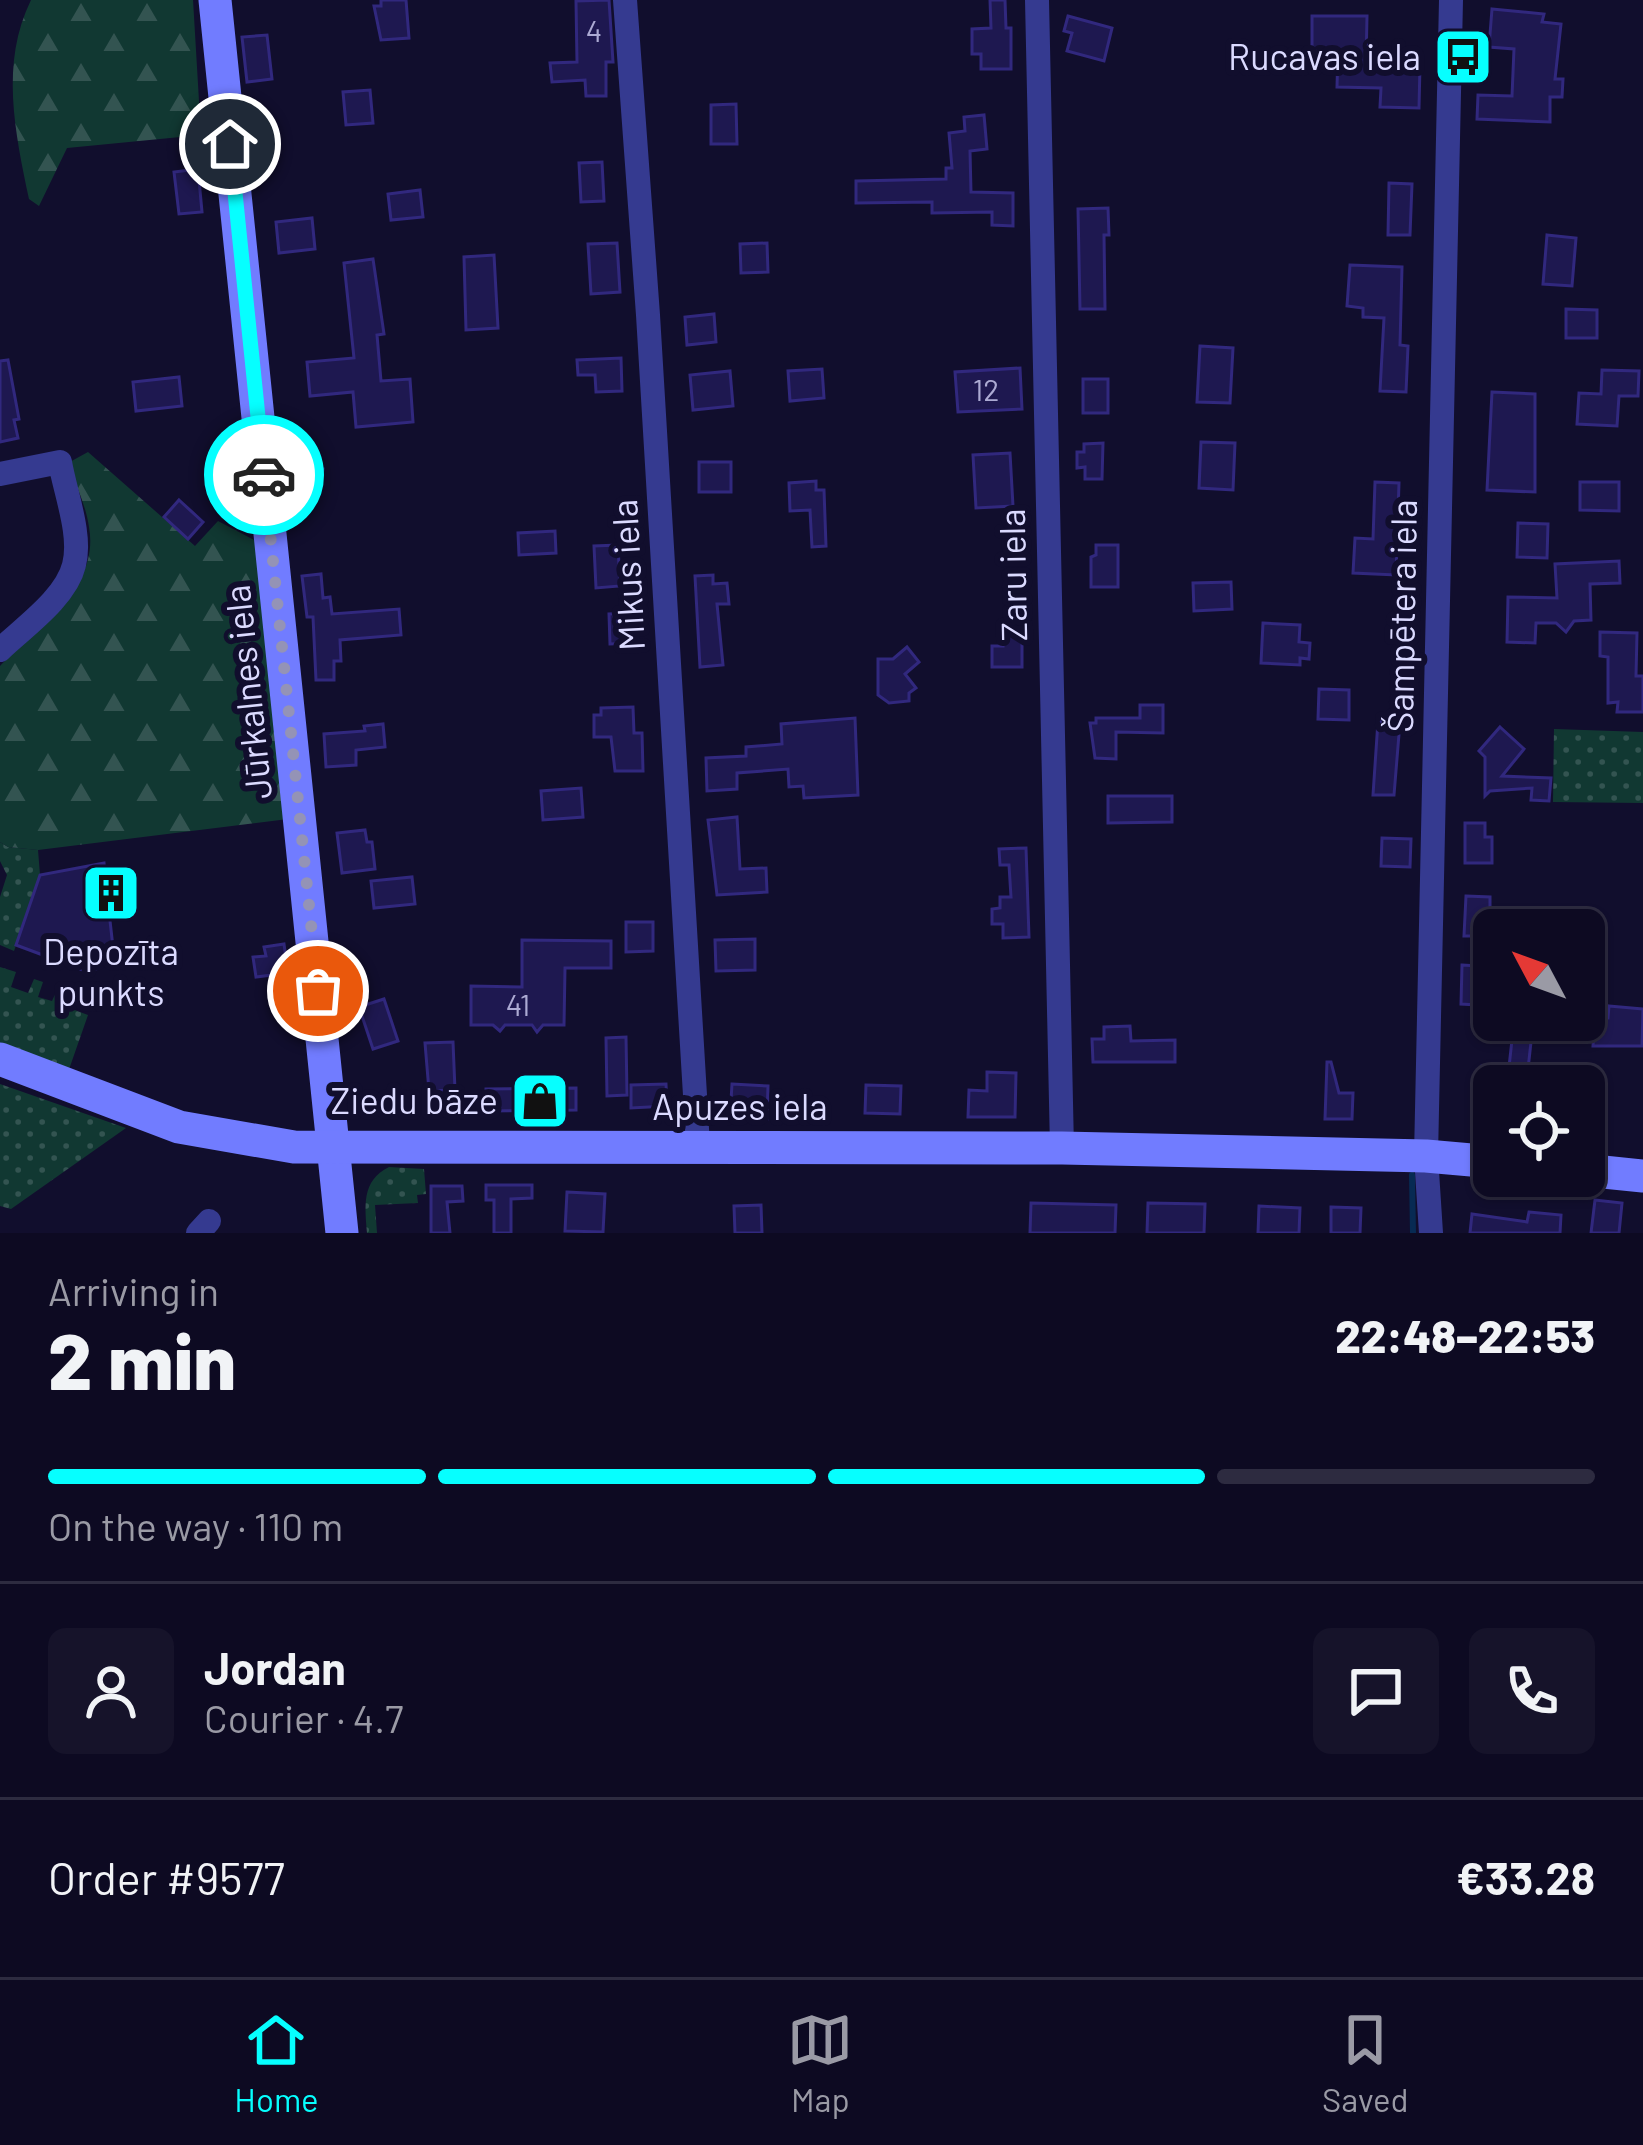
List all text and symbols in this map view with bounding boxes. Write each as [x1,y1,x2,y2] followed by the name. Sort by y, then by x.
[586,12,602,48] house number: 4
[1432,26,1494,88] bus stop icon: Rucavas iela
[1228,34,1421,77] place label: Rucavas iela
[179,93,281,195] pin
[197,111,263,177] icon: home
[973,371,999,407] house number: 12
[204,415,324,535] courier
[231,442,297,508] icon: car
[601,498,652,652] street label: Mikus iela
[1377,499,1424,733] street label: Šampētera iela
[989,508,1034,642] street label: Zaru iela
[214,583,279,801] street label: Jūrkalnes iela
[80,862,142,924] building icon: Depozīta punkts
[1473,909,1605,1041] north arrow
[1473,909,1605,1197] map controls
[43,929,179,1013] place label: Depozīta punkts
[267,940,369,1042] pin
[285,958,351,1024] icon: bag
[506,986,530,1022] house number: 41
[1473,1065,1605,1197] button: locate
[509,1070,571,1132] shop icon: Ziedu bāze
[330,1078,498,1121] place label: Ziedu bāze
[652,1084,828,1127] street label: Apuzes iela
[48,1267,219,1314] text: Arriving in
[1335,1308,1595,1362] text: 22:48–22:53
[48,1312,236,1406] text: 2 min
[48,1502,343,1549] text: On the way · 110 m
[48,1628,174,1754] button: person
[1313,1628,1439,1754] button: chat
[1469,1628,1595,1754] button: phone
[204,1640,346,1694] text: Jordan
[204,1694,404,1741] text: Courier · 4.7
[48,1850,285,1904] text: Order #9577
[1456,1850,1595,1904] text: €33.28
[234,2007,319,2119] tab: Home
[787,2007,853,2119] tab: Map
[1322,2007,1409,2119] tab: Saved

